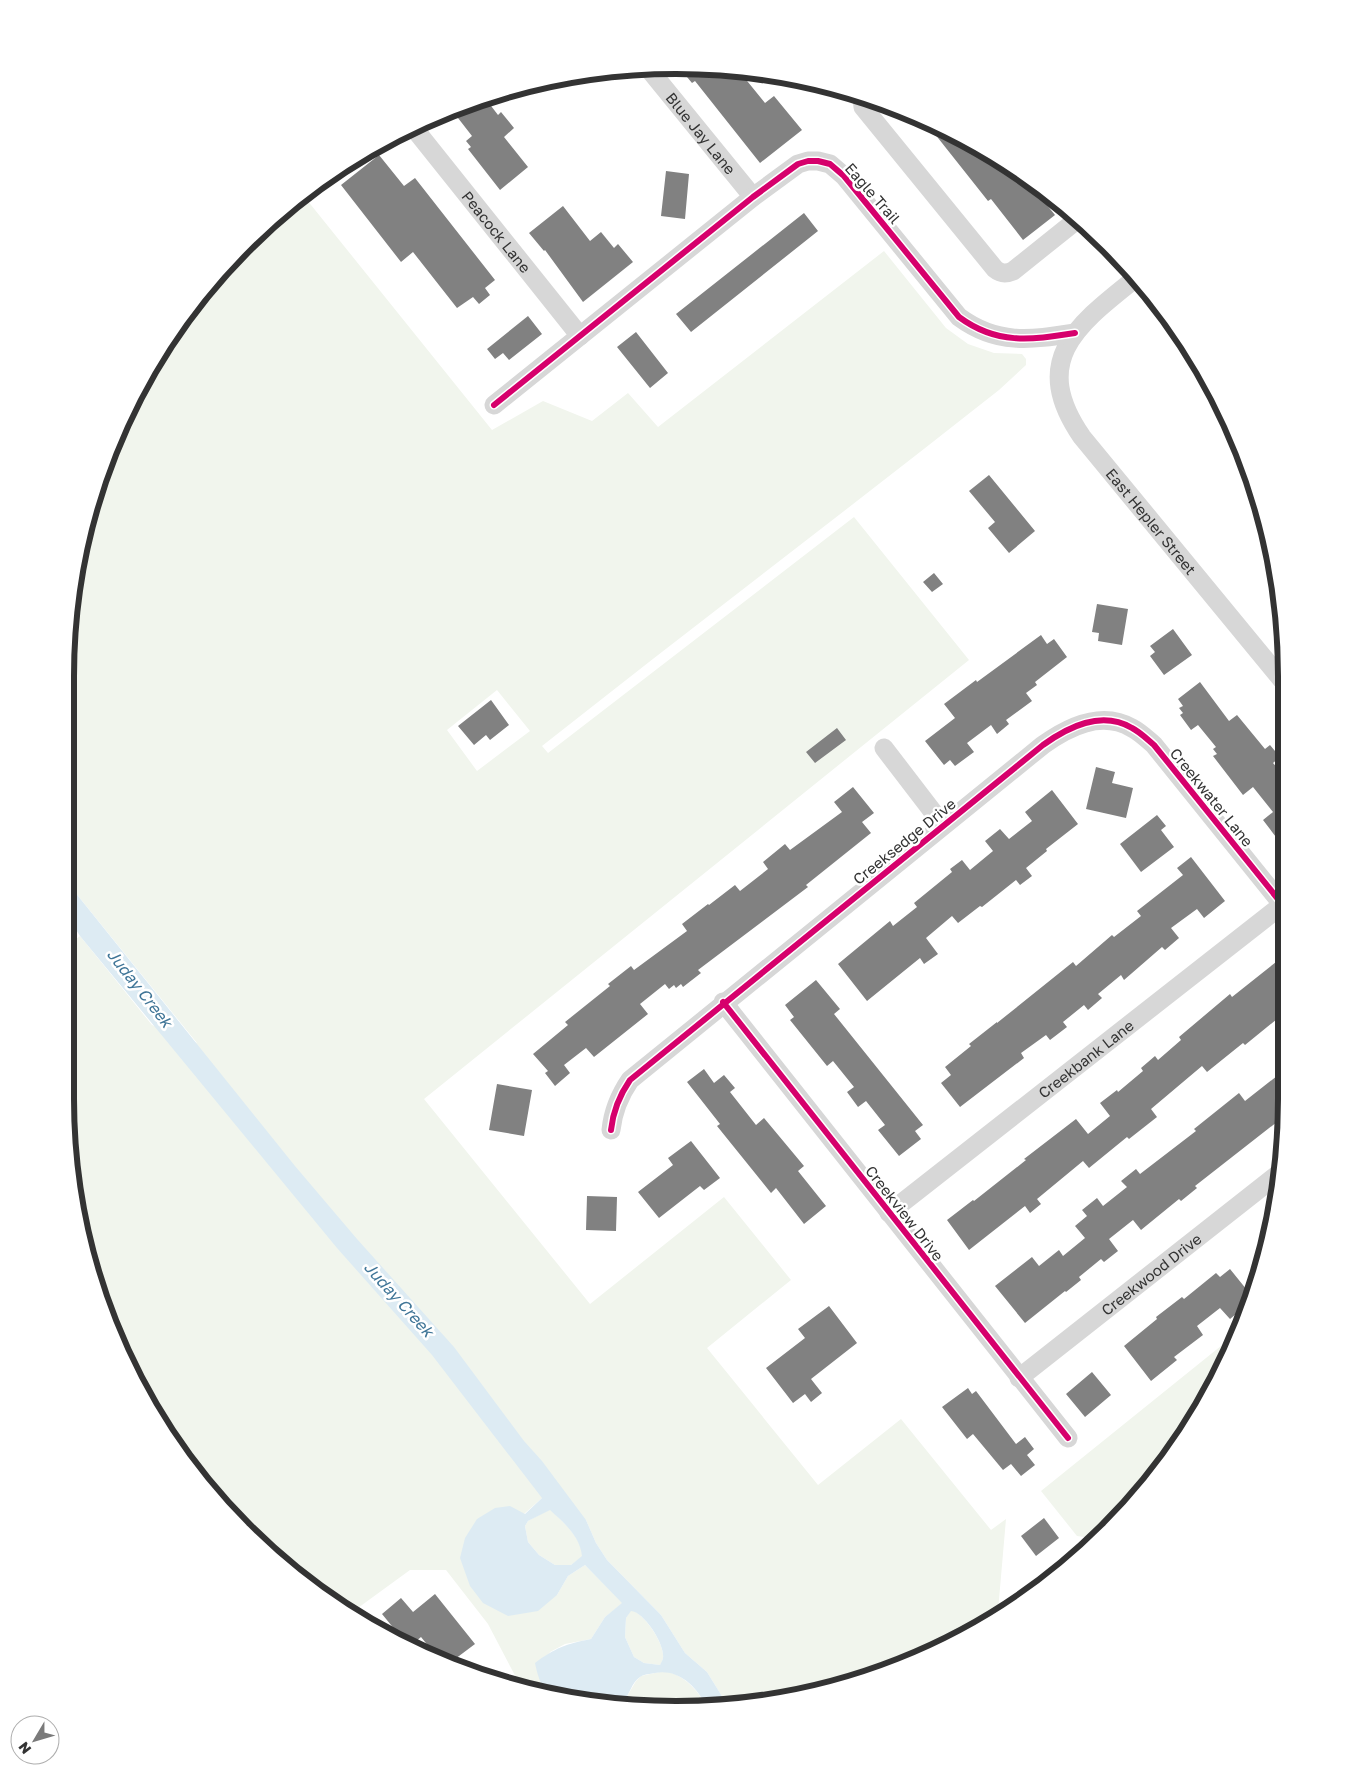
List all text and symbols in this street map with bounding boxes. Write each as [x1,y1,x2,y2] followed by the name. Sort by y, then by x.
[662,89,740,178] street label: Blue Jay Lane
[842,159,904,227] street label: Eagle Trail
[459,187,535,276] street label: Peacock Lane
[1102,465,1200,578] street label: East Hepler Street
[1167,744,1257,850] street label: Creekwater Lane
[849,794,959,888] street label: Creeksedge Drive
[103,945,178,1033] water label: Juday Creek
[1035,1016,1137,1102] street label: Creekbank Lane
[862,1162,948,1264] street label: Creekview Drive
[1097,1229,1205,1319] street label: Creekwood Drive
[360,1257,439,1342] water label: Juday Creek
[10,1715,60,1765] north arrow
[14,1739,34,1758] text: N

